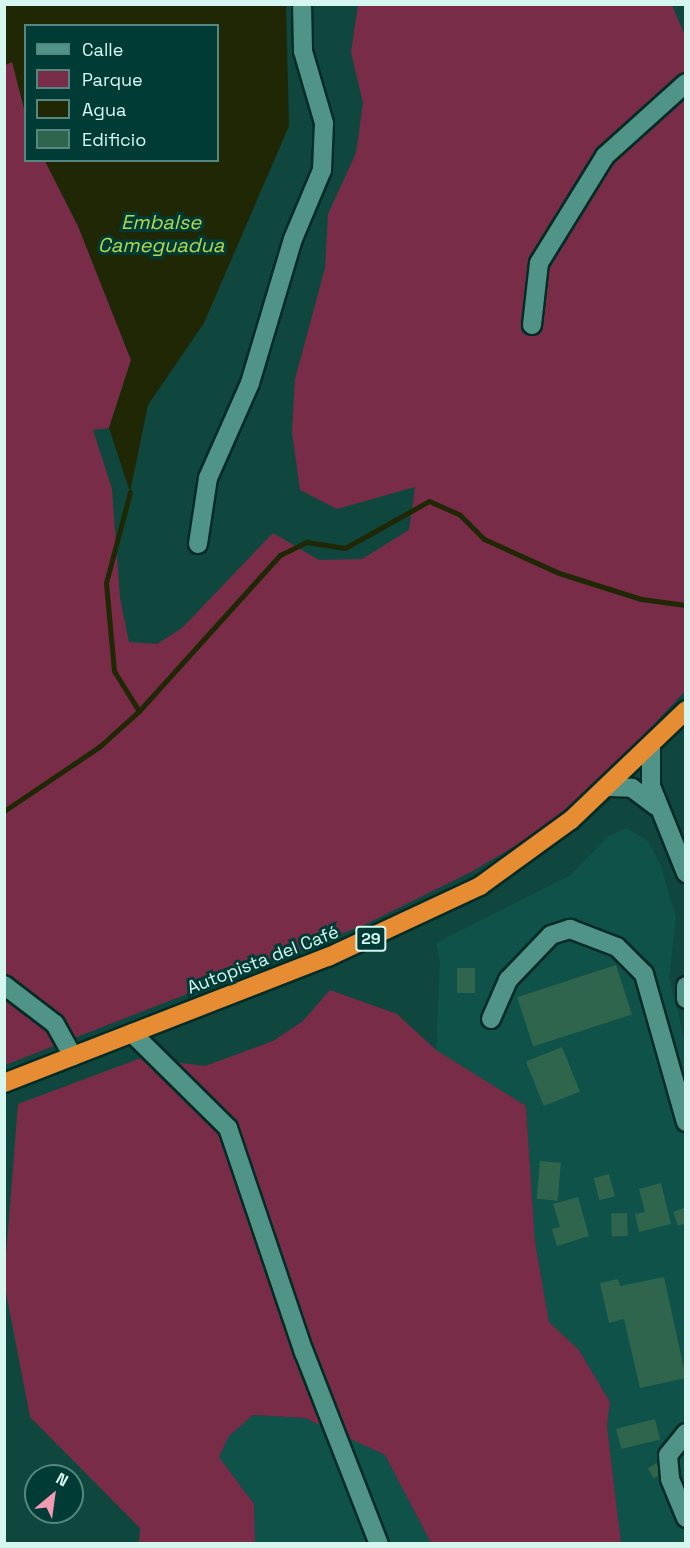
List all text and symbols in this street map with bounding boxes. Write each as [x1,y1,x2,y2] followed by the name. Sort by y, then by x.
[24,24,219,162] legend
[82,38,123,61] text: Calle
[82,68,143,91] text: Parque
[82,98,126,121] text: Agua
[82,128,146,151] text: Edificio
[98,211,224,258] water label: Embalse Cameguadua
[184,921,342,999] street label: Autopista del Café
[354,926,388,952] road number: 29
[24,1464,84,1524] north arrow
[52,1468,72,1491] text: N

